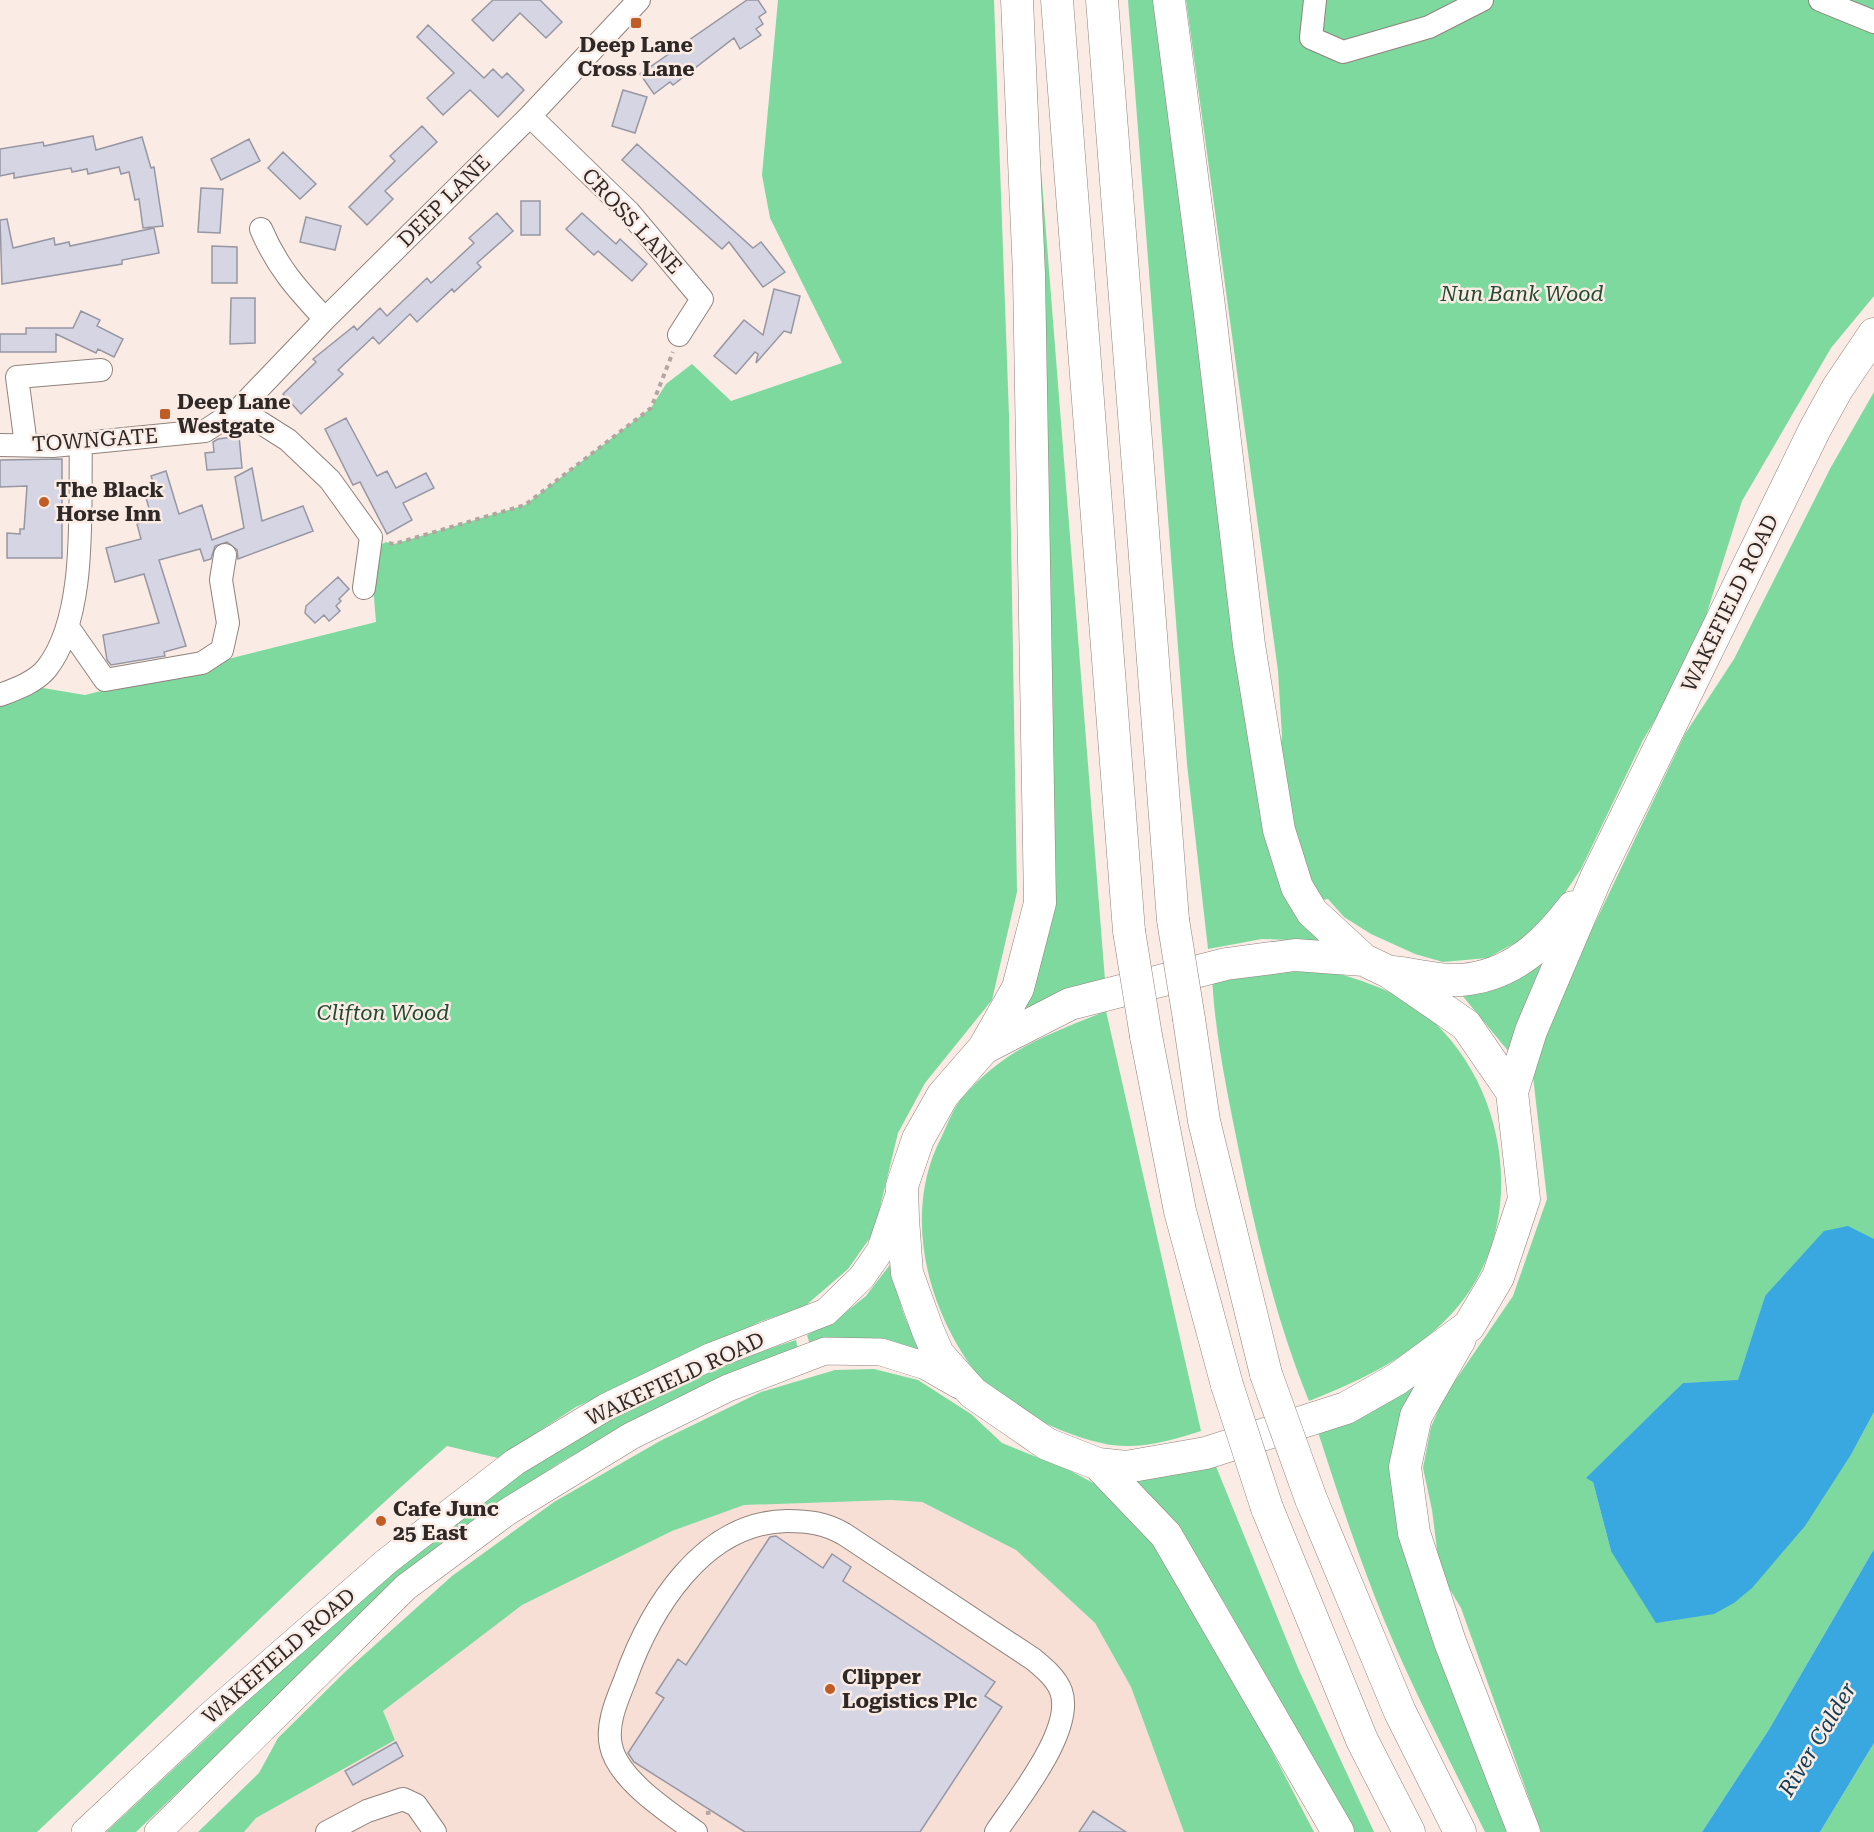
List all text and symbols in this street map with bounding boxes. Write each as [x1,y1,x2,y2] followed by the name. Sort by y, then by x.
[629,16,643,30] marker: Deep Lane Cross Lane
[577,33,695,81] place label: Deep Lane Cross Lane
[393,150,495,252] street label: DEEP LANE
[577,163,687,279] street label: CROSS LANE
[1439,282,1604,306] park label: Nun Bank Wood
[177,390,290,438] place label: Deep Lane Westgate
[158,407,172,421] marker: Deep Lane Westgate
[31,424,159,456] street label: TOWNGATE
[56,478,164,526] place label: The Black Horse Inn
[37,495,51,509] marker: The Black Horse Inn
[1677,511,1783,695] street label: WAKEFIELD ROAD
[317,1001,449,1025] park label: Clifton Wood
[582,1327,768,1431] street label: WAKEFIELD ROAD
[393,1497,499,1545] place label: Cafe Junc 25 East
[374,1514,388,1528] marker: Cafe Junc 25 East
[198,1583,360,1729] street label: WAKEFIELD ROAD
[842,1665,977,1713] place label: Clipper Logistics Plc
[1773,1678,1861,1801] water label: River Calder
[823,1682,837,1696] marker: Clipper Logistics Plc

